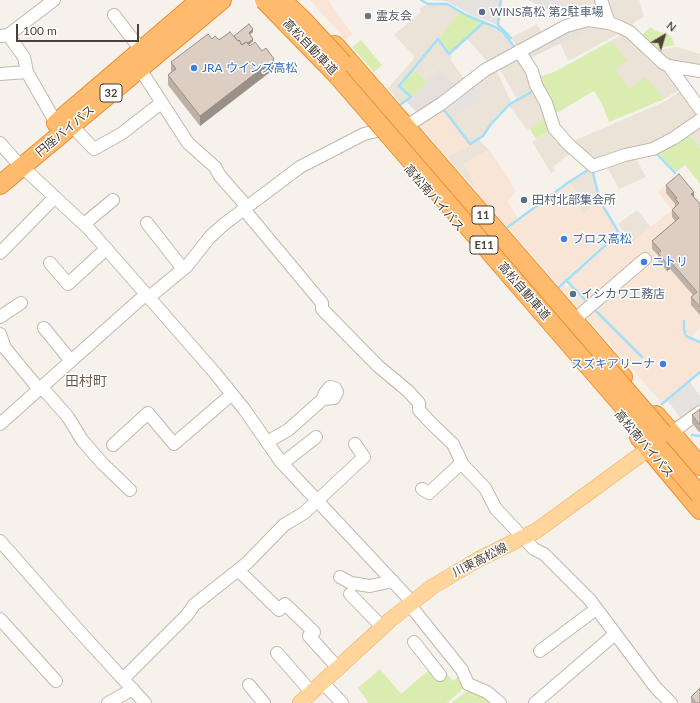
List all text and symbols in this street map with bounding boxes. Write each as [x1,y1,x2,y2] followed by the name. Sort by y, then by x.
[490,5,603,19] place label: WINS高松 第2駐車場
[477,7,487,17] marker: WINS高松 第2駐車場
[376,9,412,23] place label: 霊友会
[363,11,373,21] marker: 霊友会
[18,16,141,42] scale bar
[280,16,340,78] street label: 高松自動車道
[644,16,684,56] north arrow
[664,18,679,34] text: N
[23,23,57,38] text: 100 m
[202,61,298,75] place label: JRA ウインズ高松
[189,63,199,73] marker: JRA ウインズ高松
[100,84,122,102] road number: 32
[33,102,97,160] street label: 円座バイパス
[401,162,467,234] street label: 高松南バイパス
[532,193,616,207] place label: 田村北部集会所
[519,195,529,205] marker: 田村北部集会所
[472,206,494,224] road number: 11
[572,232,632,246] place label: ブロス高松
[559,234,569,244] marker: ブロス高松
[470,236,498,254] road number: E11
[652,255,688,269] place label: ニトリ
[639,257,649,267] marker: ニトリ
[495,259,553,323] street label: 高松自動車道
[581,287,665,301] place label: イシカワ工務店
[568,289,578,299] marker: イシカワ工務店
[571,357,655,371] place label: スズキアリーナ
[658,359,668,369] marker: スズキアリーナ
[65,373,107,389] district label: 田村町
[611,407,677,481] street label: 高松南バイパス
[450,540,510,580] street label: 川東高松線

